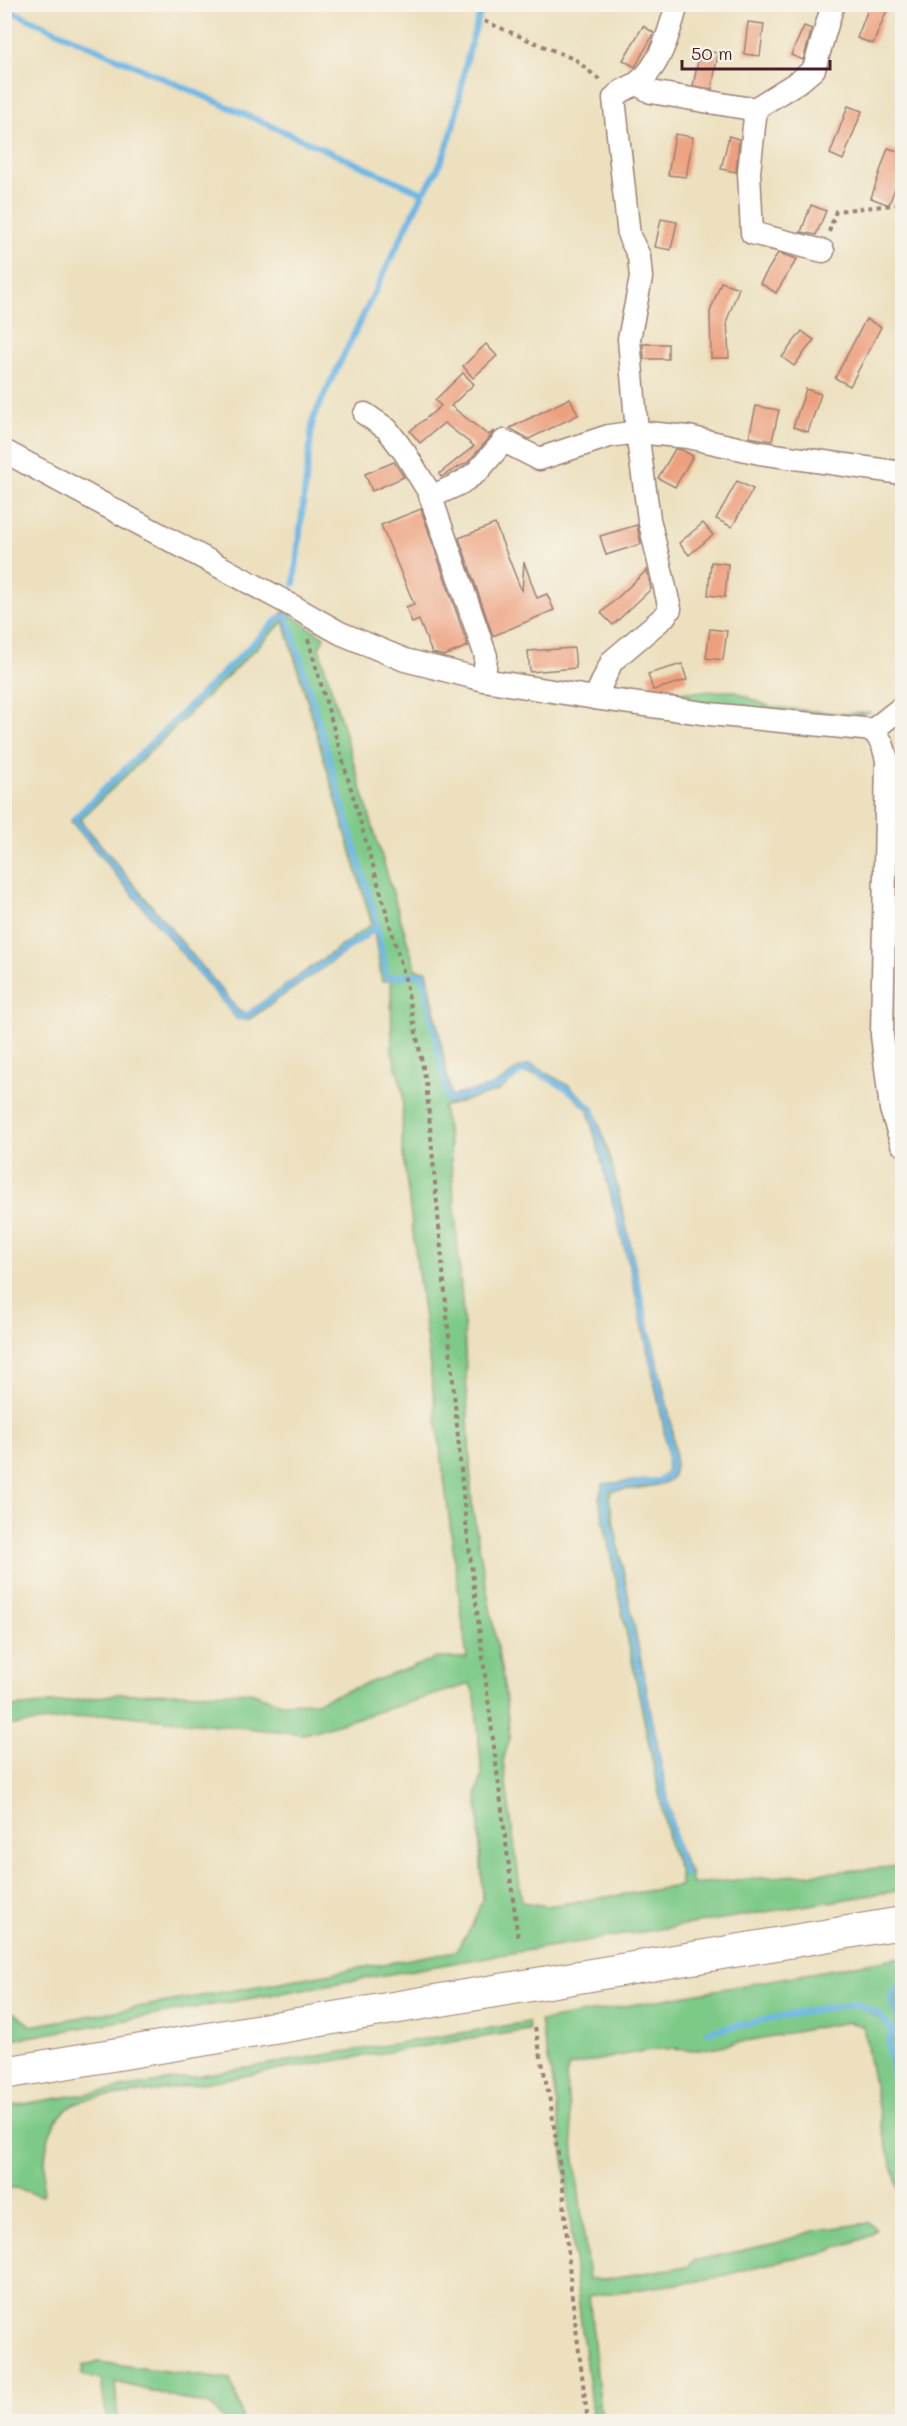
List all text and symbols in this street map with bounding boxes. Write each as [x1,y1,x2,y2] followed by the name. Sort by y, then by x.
[682,33,830,71] scale bar
[691,41,733,65] text: 50 m

